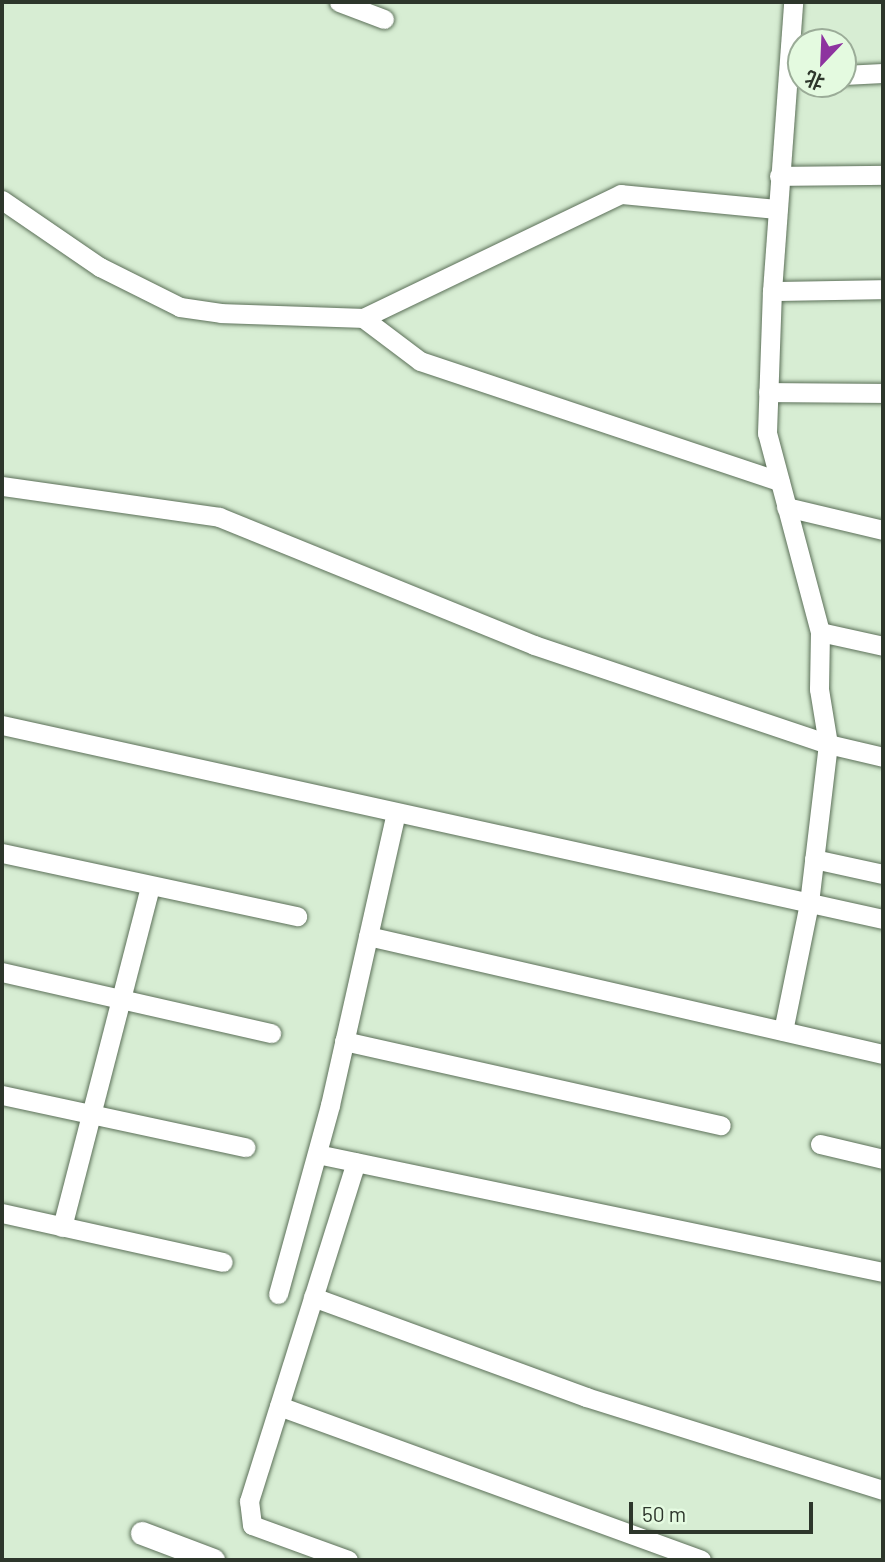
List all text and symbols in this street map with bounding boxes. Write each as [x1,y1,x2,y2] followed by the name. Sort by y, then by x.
[787,28,857,98] north arrow
[801,67,828,95] text: 北
[633,1488,817,1532] scale bar
[642,1501,686,1526] text: 50 m

